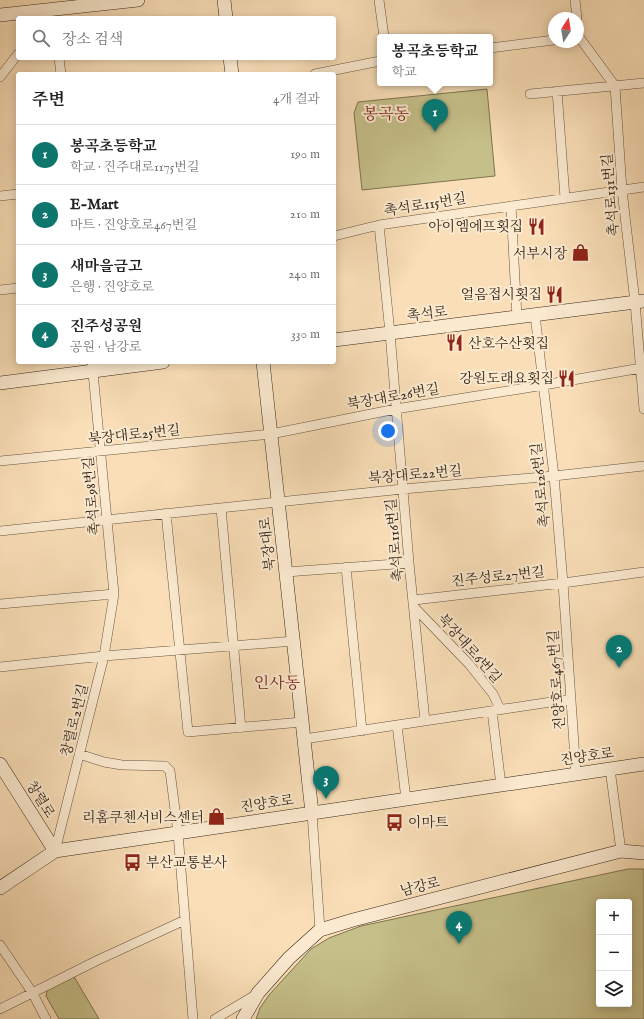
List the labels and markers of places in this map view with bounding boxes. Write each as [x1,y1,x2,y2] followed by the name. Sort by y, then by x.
[422,99,448,132] pin: 1
[526,216,546,236] restaurant icon: 아이엠에프횟집
[428,218,523,236] place label: 아이엠에프횟집
[570,243,590,263] shop icon: 서부시장
[513,245,567,263] place label: 서부시장
[545,284,565,304] restaurant icon: 얼음접시횟집
[461,286,542,304] place label: 얼음접시횟집
[445,333,465,353] restaurant icon: 산호수산횟집
[468,335,549,353] place label: 산호수산횟집
[557,368,577,388] restaurant icon: 강원도래요횟집
[459,370,554,388] place label: 강원도래요횟집
[606,635,632,668] pin: 2
[313,766,339,799] pin: 3
[207,807,227,827] shop icon: 리홈쿠첸서비스센터
[82,809,204,827] place label: 리홈쿠첸서비스센터
[385,812,405,832] bus stop icon: 이마트
[408,814,449,832] place label: 이마트
[123,852,143,872] bus stop icon: 부산교통본사
[146,854,228,872] place label: 부산교통본사
[446,911,472,944] pin: 4

